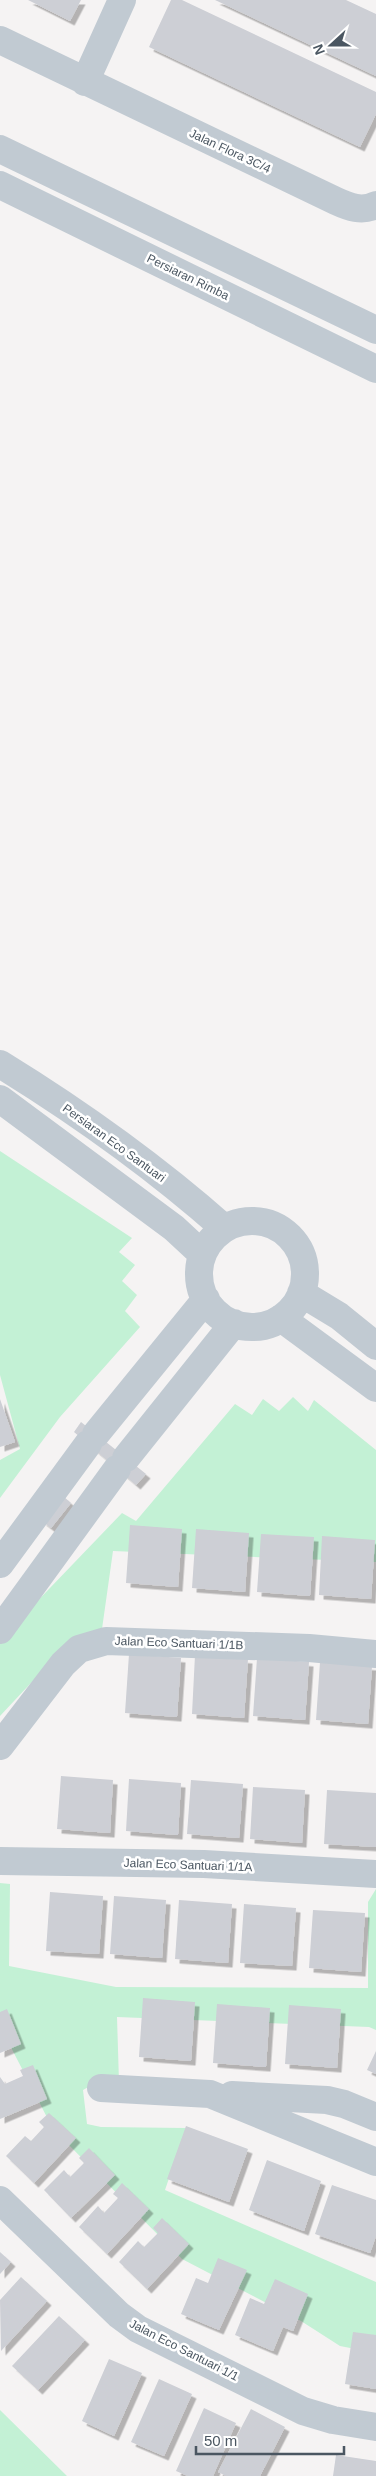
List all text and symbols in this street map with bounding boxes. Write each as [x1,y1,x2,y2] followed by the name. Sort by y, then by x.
[306,20,356,70] north arrow
[310,42,328,57] text: N
[187,126,273,176] street label: Jalan Flora 3C/4
[145,251,232,303] street label: Persiaran Rimba
[60,1101,168,1185] street label: Persiaran Eco Santuari
[114,1634,244,1652] street label: Jalan Eco Santuari 1/1B
[123,1856,253,1874] street label: Jalan Eco Santuari 1/1A
[127,2316,241,2384] street label: Jalan Eco Santuari 1/1
[196,2424,344,2456] scale bar
[204,2432,237,2449] text: 50 m

